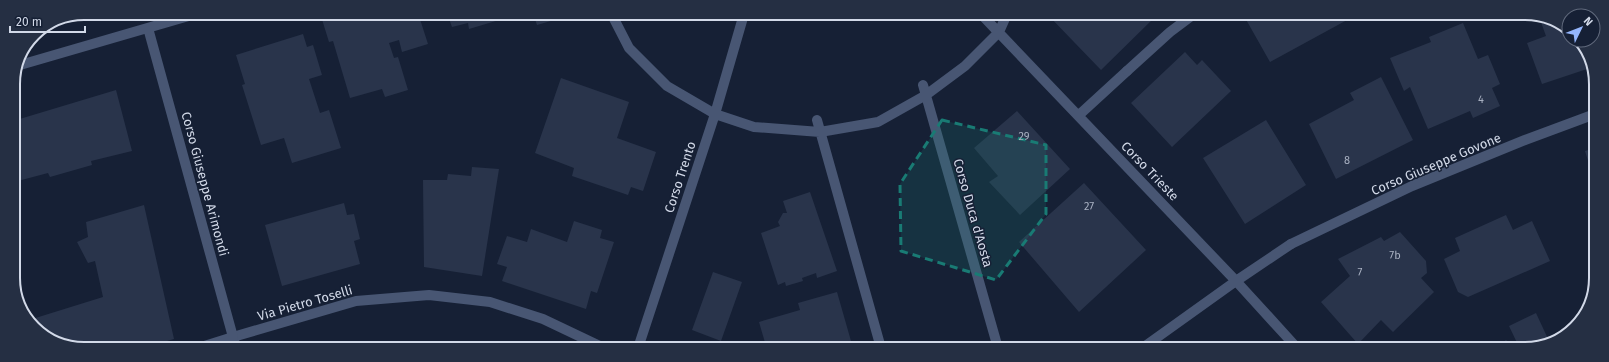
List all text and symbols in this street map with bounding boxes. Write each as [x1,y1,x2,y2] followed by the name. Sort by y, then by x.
[10,8,85,34] scale bar
[1561,8,1601,48] north arrow
[1581,14,1595,29] text: N
[16,15,42,29] text: 20 m
[1478,93,1484,106] house number: 4
[178,110,232,258] street label: Corso Giuseppe Arimondi
[1018,130,1030,143] house number: 29
[1369,130,1503,198] street label: Corso Giuseppe Govone
[1118,138,1182,204] street label: Corso Trieste
[661,139,699,215] street label: Corso Trento
[1344,154,1350,167] house number: 8
[950,157,996,269] street label: Corso Duca d'Aosta
[1084,200,1094,213] house number: 27
[1389,249,1401,262] house number: 7b
[1358,266,1363,279] house number: 7
[256,282,354,324] street label: Via Pietro Toselli

